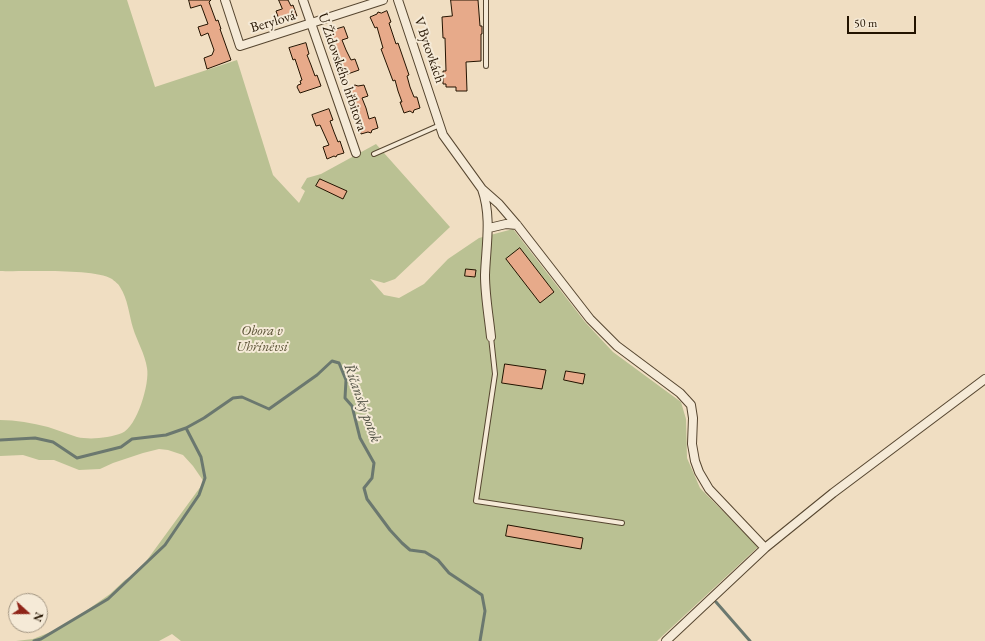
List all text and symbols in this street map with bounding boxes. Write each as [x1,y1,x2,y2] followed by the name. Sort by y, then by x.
[249,7,297,37] street label: Berylová
[849,8,918,34] scale bar
[314,11,370,133] street label: U Židovského hřbitova
[410,15,448,85] street label: V Bytovkách
[854,15,877,31] text: 50 m
[236,323,288,356] park label: Obora v Uhříněvsi
[339,361,385,445] water label: Říčanský potok
[8,593,48,633] north arrow
[30,610,46,624] text: N

